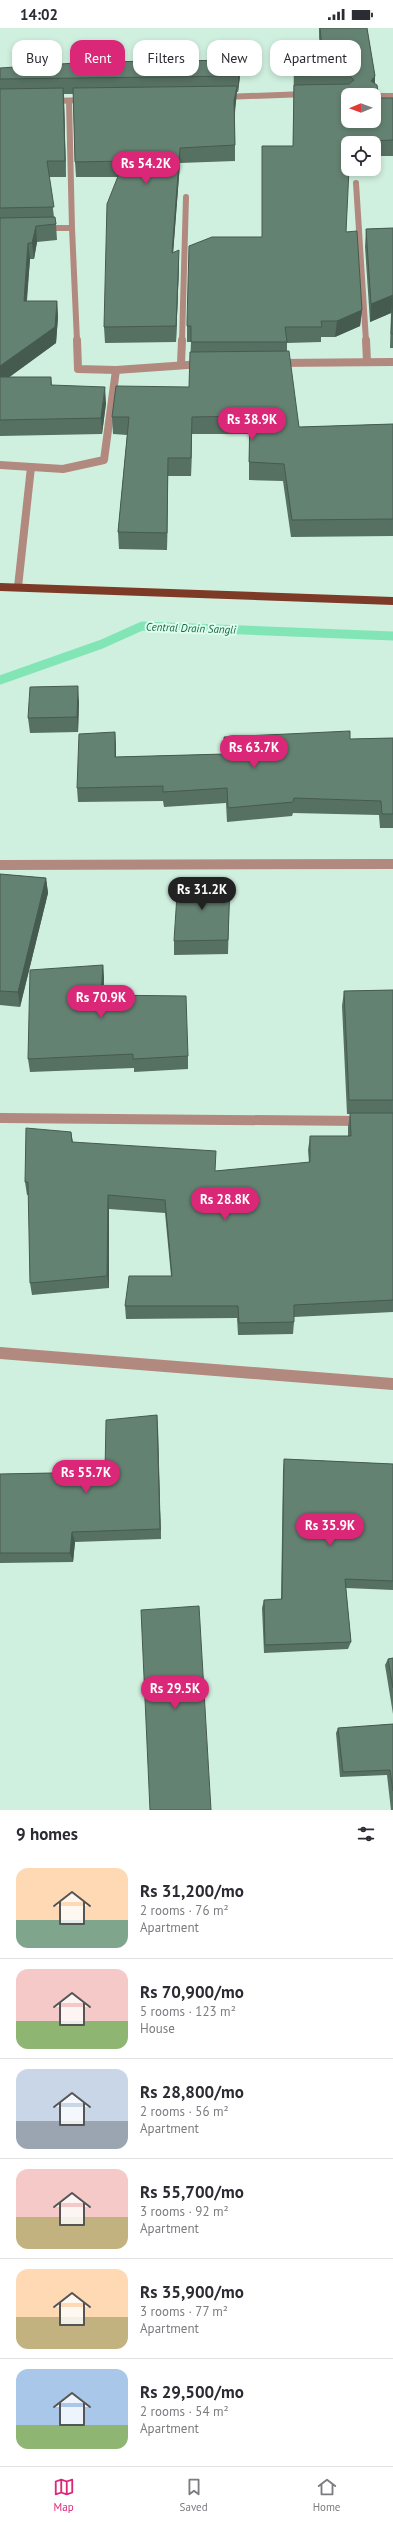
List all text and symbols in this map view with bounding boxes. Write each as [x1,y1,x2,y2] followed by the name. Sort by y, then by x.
[20,5,58,24] text: 14:02
[12,40,62,76] chip: Buy
[70,40,125,76] chip: Rent
[133,40,199,76] chip: Filters
[207,40,262,76] chip: New
[270,40,361,76] chip: Apartment
[341,88,381,128] north arrow
[341,88,381,176] map controls
[341,136,381,176] button: locate
[105,151,187,185] pin: Rs 54.2K
[121,155,171,172] text: Rs 54.2K
[211,407,293,441] pin: Rs 38.9K
[227,411,277,428] text: Rs 38.9K
[146,619,237,637] water label: Central Drain Sangli
[213,735,295,769] pin: Rs 63.7K
[229,739,279,756] text: Rs 63.7K
[161,877,243,911] pin: Rs 31.2K
[177,881,227,898] text: Rs 31.2K
[60,985,142,1019] pin: Rs 70.9K
[76,989,126,1006] text: Rs 70.9K
[184,1187,266,1221] pin: Rs 28.8K
[200,1191,250,1208] text: Rs 28.8K
[45,1460,127,1494] pin: Rs 55.7K
[61,1464,111,1481] text: Rs 55.7K
[289,1513,371,1547] pin: Rs 35.9K
[305,1517,355,1534] text: Rs 35.9K
[134,1676,216,1710] pin: Rs 29.5K
[150,1680,200,1697] text: Rs 29.5K
[16,1823,78,1845] text: 9 homes
[355,1823,377,1845] icon: filters
[140,1880,244,1902] text: Rs 31,200/mo
[48,1884,96,1932] icon: home
[140,1902,229,1919] text: 2 rooms · 76 m²
[140,1919,199,1936] text: Apartment
[140,1981,244,2003] text: Rs 70,900/mo
[48,1985,96,2033] icon: home
[140,2003,236,2020] text: 5 rooms · 123 m²
[140,2020,175,2037] text: House
[140,2081,244,2103] text: Rs 28,800/mo
[48,2085,96,2133] icon: home
[140,2103,229,2120] text: 2 rooms · 56 m²
[140,2120,199,2137] text: Apartment
[140,2181,244,2203] text: Rs 55,700/mo
[48,2185,96,2233] icon: home
[140,2203,229,2220] text: 3 rooms · 92 m²
[140,2220,199,2237] text: Apartment
[140,2281,244,2303] text: Rs 35,900/mo
[48,2285,96,2333] icon: home
[140,2303,228,2320] text: 3 rooms · 77 m²
[140,2320,199,2337] text: Apartment
[140,2381,244,2403] text: Rs 29,500/mo
[48,2385,96,2433] icon: home
[140,2403,229,2420] text: 2 rooms · 54 m²
[140,2420,199,2437] text: Apartment
[53,2476,75,2514] tab: Map
[180,2476,208,2514] tab: Saved
[313,2476,340,2514] tab: Home

